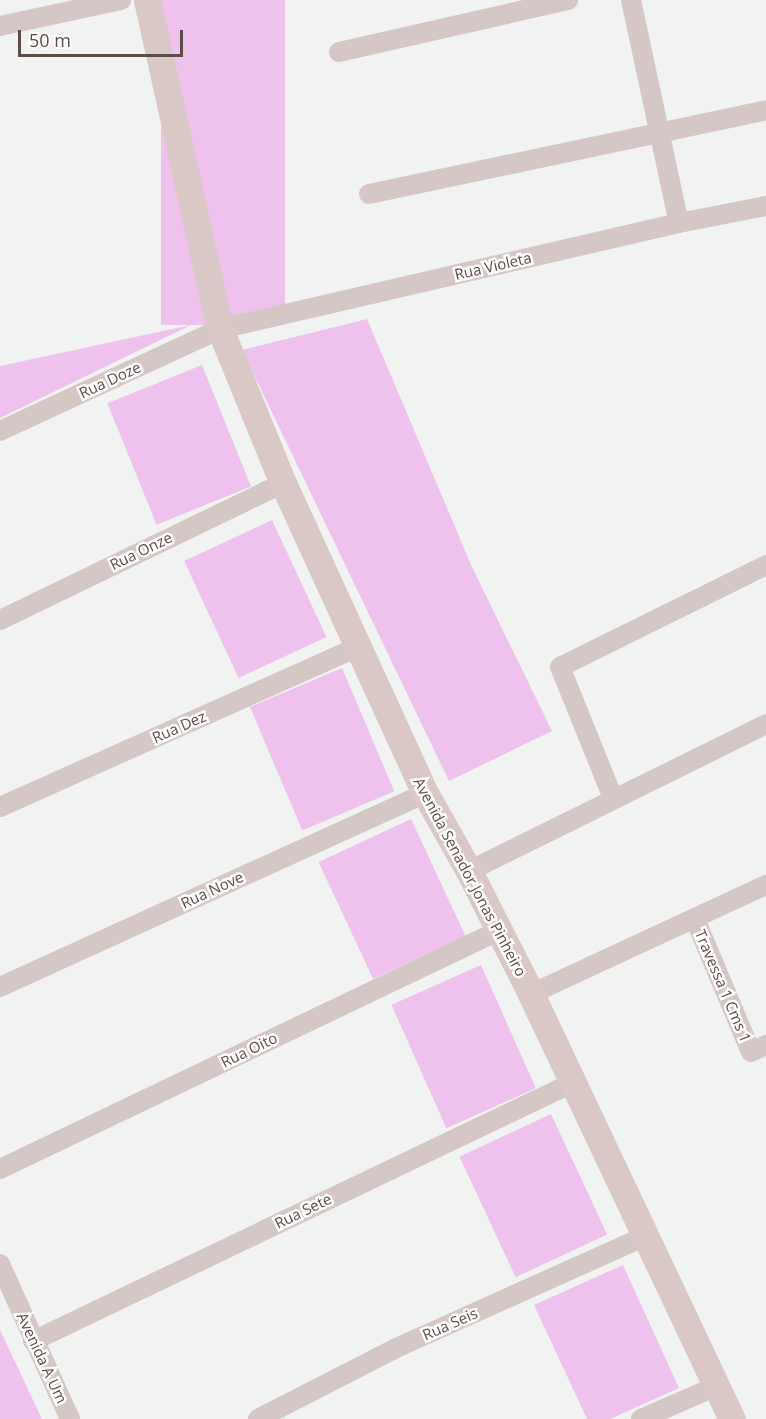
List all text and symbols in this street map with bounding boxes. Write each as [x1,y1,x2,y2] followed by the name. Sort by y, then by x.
[21,18,186,56] scale bar
[29,28,71,52] text: 50 m
[453,248,533,284] street label: Rua Violeta
[76,358,144,402] street label: Rua Doze
[107,528,175,574] street label: Rua Onze
[149,707,209,747] street label: Rua Dez
[410,775,530,979] street label: Avenida Senador Jonas Pinheiro
[178,868,246,912] street label: Rua Nove
[691,927,755,1045] street label: Travessa 1 Cms 1
[218,1029,280,1071] street label: Rua Oito
[272,1190,334,1232] street label: Rua Sete
[420,1304,480,1344] street label: Rua Seis
[13,1310,71,1406] street label: Avenida A Um

